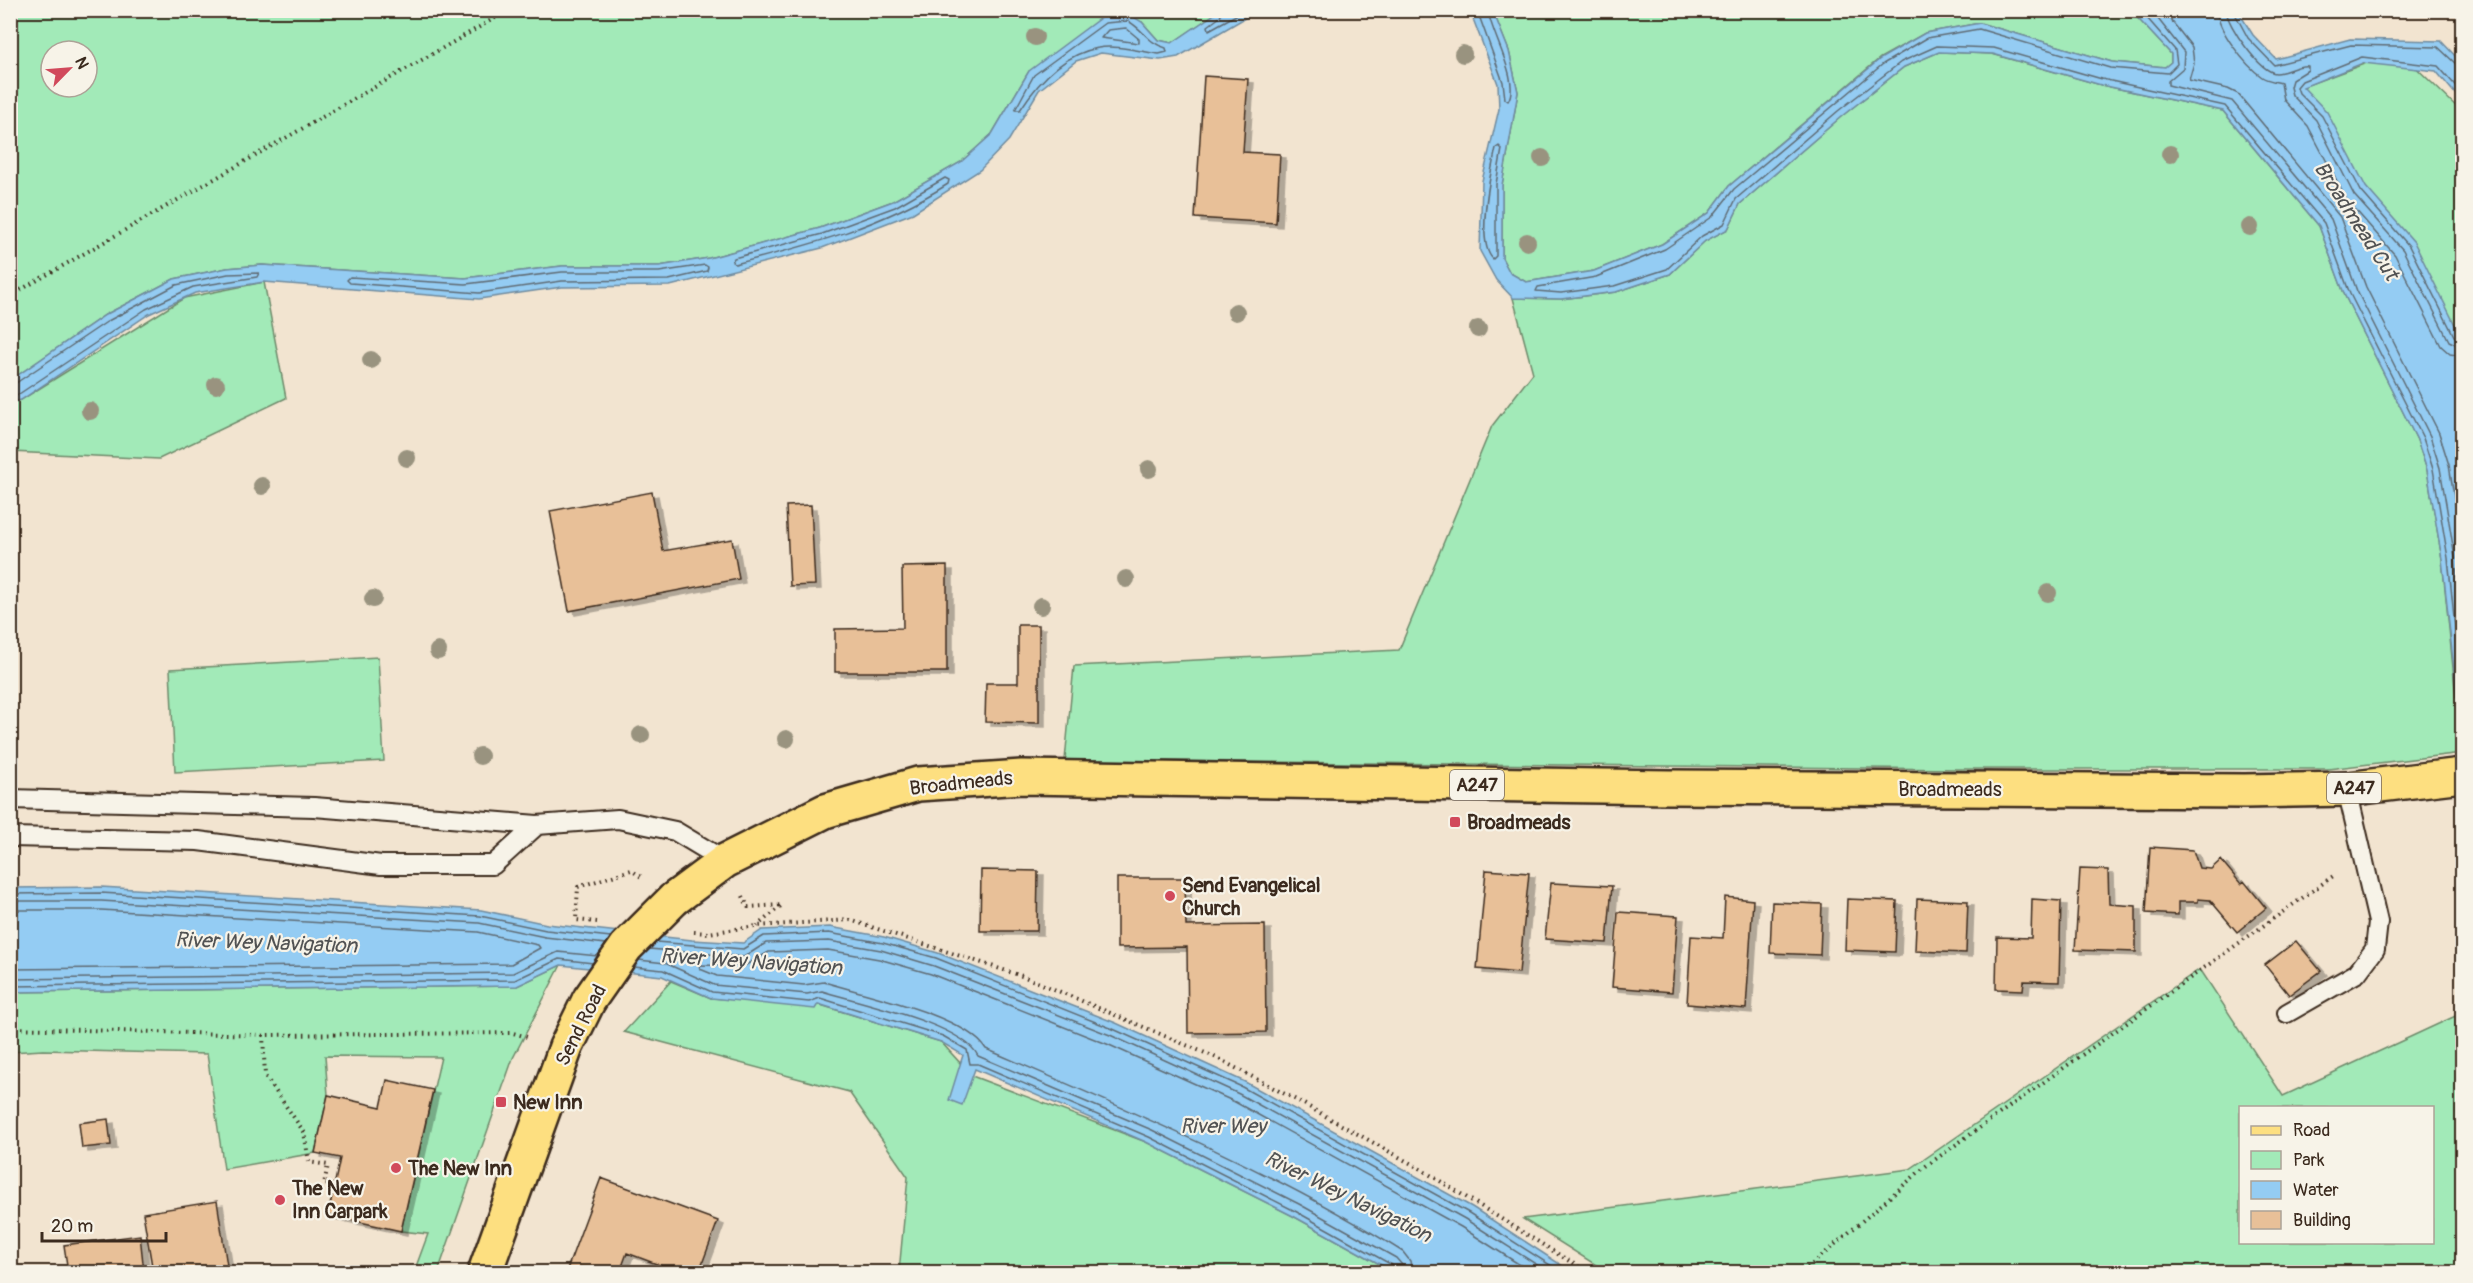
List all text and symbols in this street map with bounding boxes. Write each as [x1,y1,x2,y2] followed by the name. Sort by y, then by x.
[39,39,99,99] north arrow
[70,54,93,72] text: N
[2308,157,2406,287] water label: Broadmead Cut
[908,765,1014,801] street label: Broadmeads
[1450,770,1504,800] road number: A247
[2327,773,2381,803] road number: A247
[1898,777,2002,802] street label: Broadmeads
[1467,810,1571,835] place label: Broadmeads
[1448,815,1462,829] marker: Broadmeads
[1182,873,1320,921] place label: Send Evangelical Church
[1163,889,1177,903] marker: Send Evangelical Church
[174,926,359,960] water label: River Wey Navigation
[659,942,844,982] water label: River Wey Navigation
[550,980,612,1070] street label: Send Road
[513,1090,583,1115] place label: New Inn
[494,1095,508,1109] marker: New Inn
[2239,1106,2434,1244] legend
[1180,1113,1269,1140] water label: River Wey
[2293,1119,2330,1142] text: Road
[1260,1145,1437,1250] water label: River Wey Navigation
[2293,1149,2325,1172] text: Park
[407,1156,512,1181] place label: The New Inn
[389,1161,403,1175] marker: The New Inn
[291,1176,388,1224] place label: The New Inn Carpark
[2293,1179,2339,1202] text: Water
[273,1193,287,1207] marker: The New Inn Carpark
[42,1205,166,1243] scale bar
[2293,1209,2351,1232] text: Building
[51,1215,93,1238] text: 20 m

